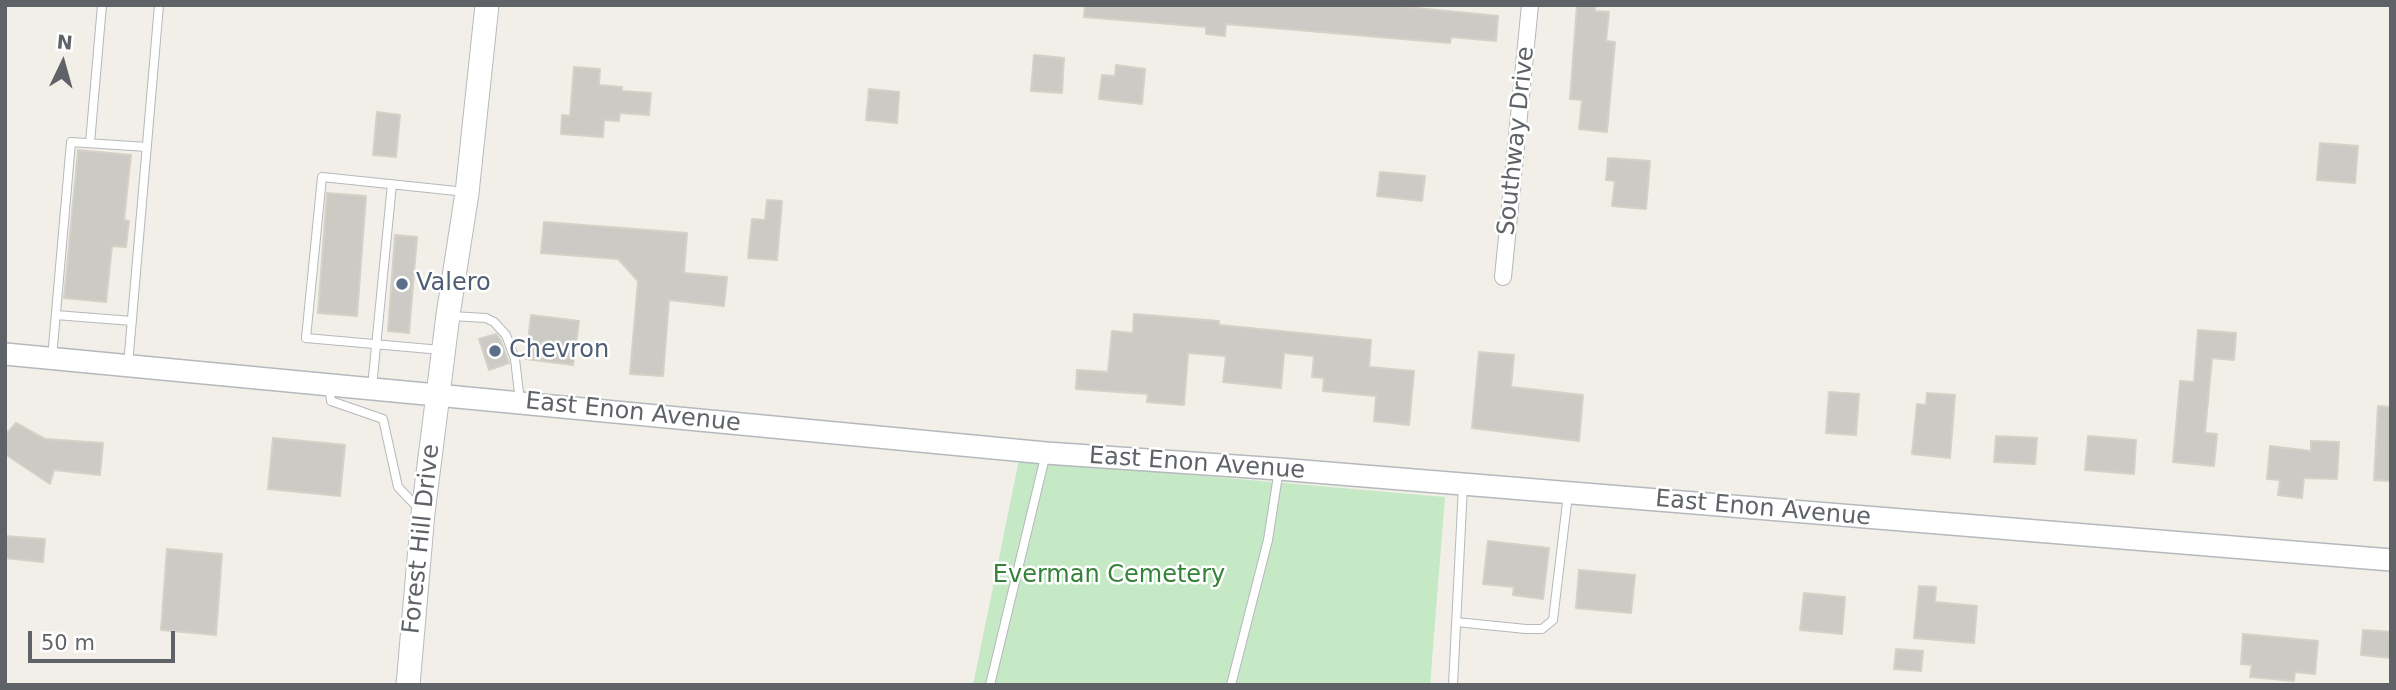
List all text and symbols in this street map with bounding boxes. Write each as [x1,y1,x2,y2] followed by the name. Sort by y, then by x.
[28,28,98,98] north arrow
[56,30,74,54] text: N
[1493,45,1541,237] street label: Southway Drive
[416,270,491,298] place label: Valero
[394,276,410,292] marker: Valero
[509,337,609,365] place label: Chevron
[487,343,503,359] marker: Chevron
[524,387,742,439] street label: East Enon Avenue
[1088,442,1306,486] street label: East Enon Avenue
[398,443,446,635] street label: Forest Hill Drive
[1654,485,1872,533] street label: East Enon Avenue
[993,562,1225,590] park label: Everman Cemetery
[32,616,178,660] scale bar
[41,631,95,655] text: 50 m

